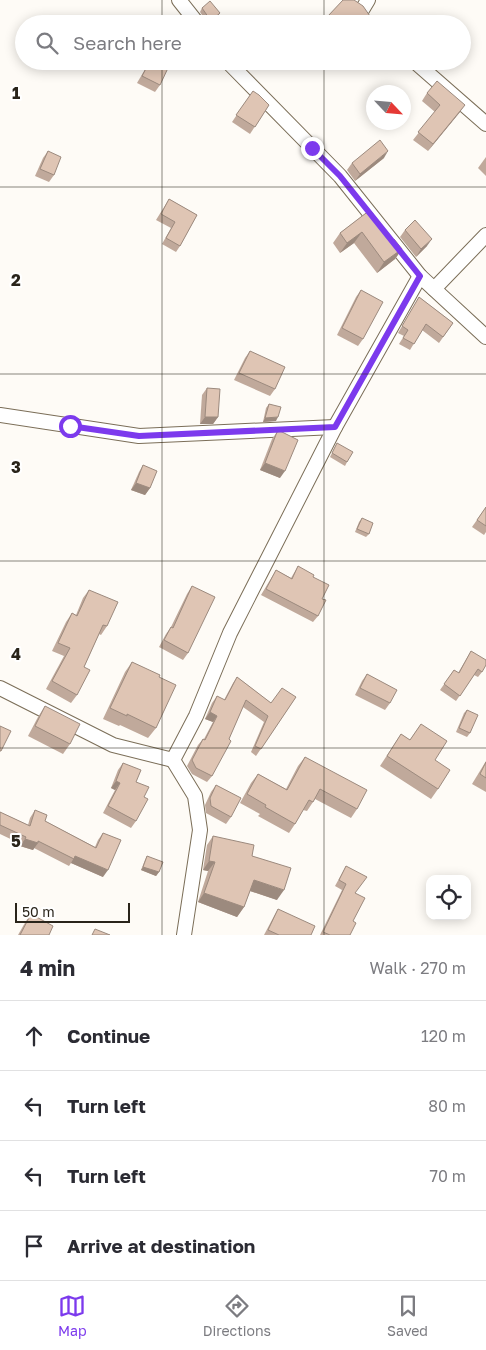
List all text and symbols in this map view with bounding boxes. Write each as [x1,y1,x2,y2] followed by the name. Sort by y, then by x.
[15,15,471,70] search box
[33,29,61,57] icon: search
[73,31,182,54] text: Search here
[12,83,20,103] text: 1
[366,85,411,130] north arrow
[301,137,324,160] route end
[11,270,21,290] text: 2
[59,415,82,438] route start
[11,457,21,477] text: 3
[11,644,21,664] text: 4
[11,831,21,851] text: 5
[426,875,471,920] map controls
[426,875,471,920] button: locate
[15,900,130,923] scale bar
[22,903,55,920] text: 50 m
[20,955,75,981] text: 4 min
[369,958,466,978] text: Walk · 270 m
[20,1022,48,1050] icon: ahead
[67,1024,150,1047] text: Continue
[421,1026,466,1046] text: 120 m
[20,1092,48,1120] icon: left
[67,1094,146,1117] text: Turn left
[428,1096,466,1116] text: 80 m
[20,1162,48,1190] icon: left
[67,1164,146,1187] text: Turn left
[429,1166,466,1186] text: 70 m
[20,1232,48,1260] icon: arrive
[67,1234,255,1257] text: Arrive at destination
[58,1292,87,1339] tab: Map
[203,1292,271,1339] tab: Directions
[387,1292,428,1339] tab: Saved

